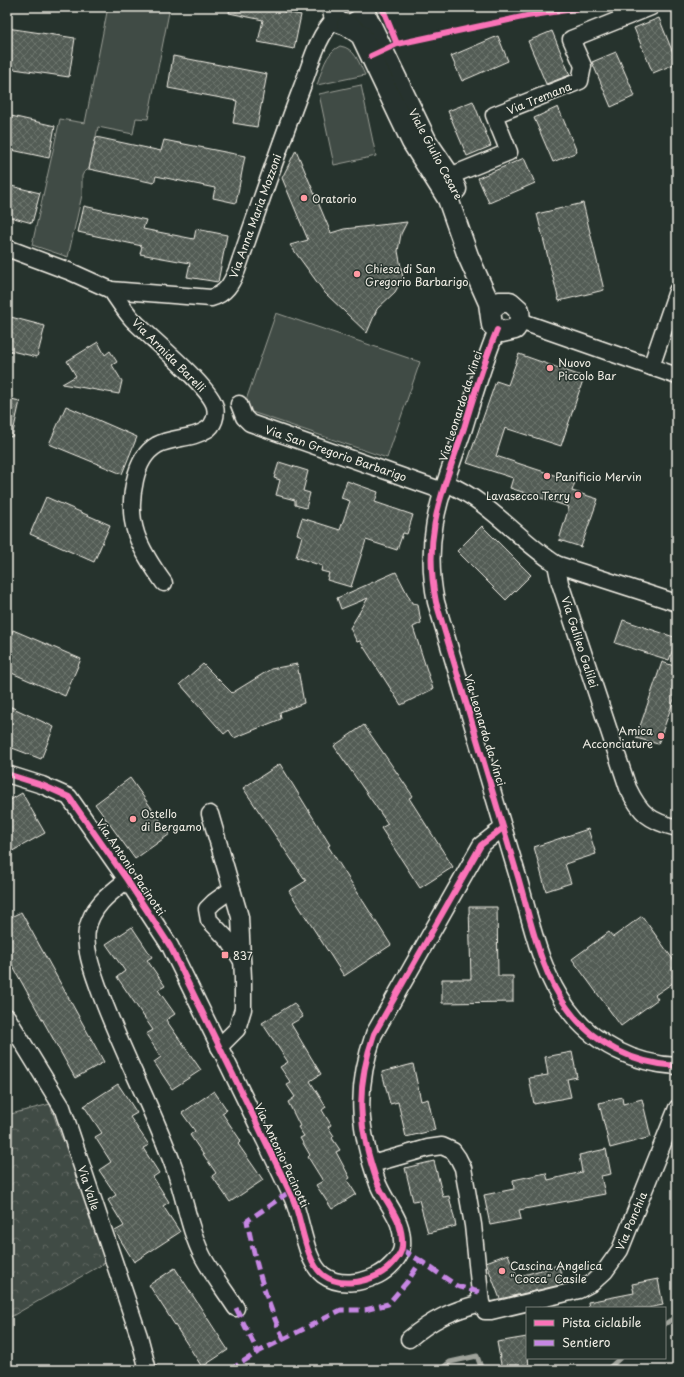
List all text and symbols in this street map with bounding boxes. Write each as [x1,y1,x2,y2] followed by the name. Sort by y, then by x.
[504,77,574,119] street label: Via Tremana
[405,105,467,203] street label: Viale Giulio Cesare
[225,151,285,281] street label: Via Anna Maria Mozzoni
[312,190,357,207] place label: Oratorio
[299,193,309,203] marker: Oratorio
[365,260,468,290] place label: Chiesa di San Gregorio Barbarigo
[352,269,362,279] marker: Chiesa di San Gregorio Barbarigo
[128,314,210,396] street label: Via Armida Barelli
[434,348,486,464] street label: Via Leonardo da Vinci
[558,354,616,384] place label: Nuovo Piccolo Bar
[545,363,555,373] marker: Nuovo Piccolo Bar
[263,421,409,485] street label: Via San Gregorio Barbarigo
[555,468,642,485] place label: Panificio Mervin
[542,471,552,481] marker: Panificio Mervin
[486,487,570,504] place label: Lavasecco Terry
[573,490,583,500] marker: Lavasecco Terry
[557,594,603,690] street label: Via Galileo Galilei
[460,672,510,788] street label: Via Leonardo da Vinci
[582,722,653,752] place label: Amica Acconciature
[656,731,666,741] marker: Amica Acconciature
[141,805,202,835] place label: Ostello di Bergamo
[128,814,138,824] marker: Ostello di Bergamo
[92,815,170,919] street label: Via Antonio Pacinotti
[233,947,253,964] place label: 837
[220,950,230,960] marker: 837
[250,1100,314,1210] street label: Via Antonio Pacinotti
[74,1163,104,1213] street label: Via Valle
[611,1189,651,1253] street label: Via Ponchia
[510,1257,602,1287] place label: Cascina Angelica "Cocca" Casile
[497,1266,507,1276] marker: Cascina Angelica "Cocca" Casile
[526,1307,666,1359] legend
[562,1313,642,1331] text: Pista ciclabile
[562,1333,611,1351] text: Sentiero

